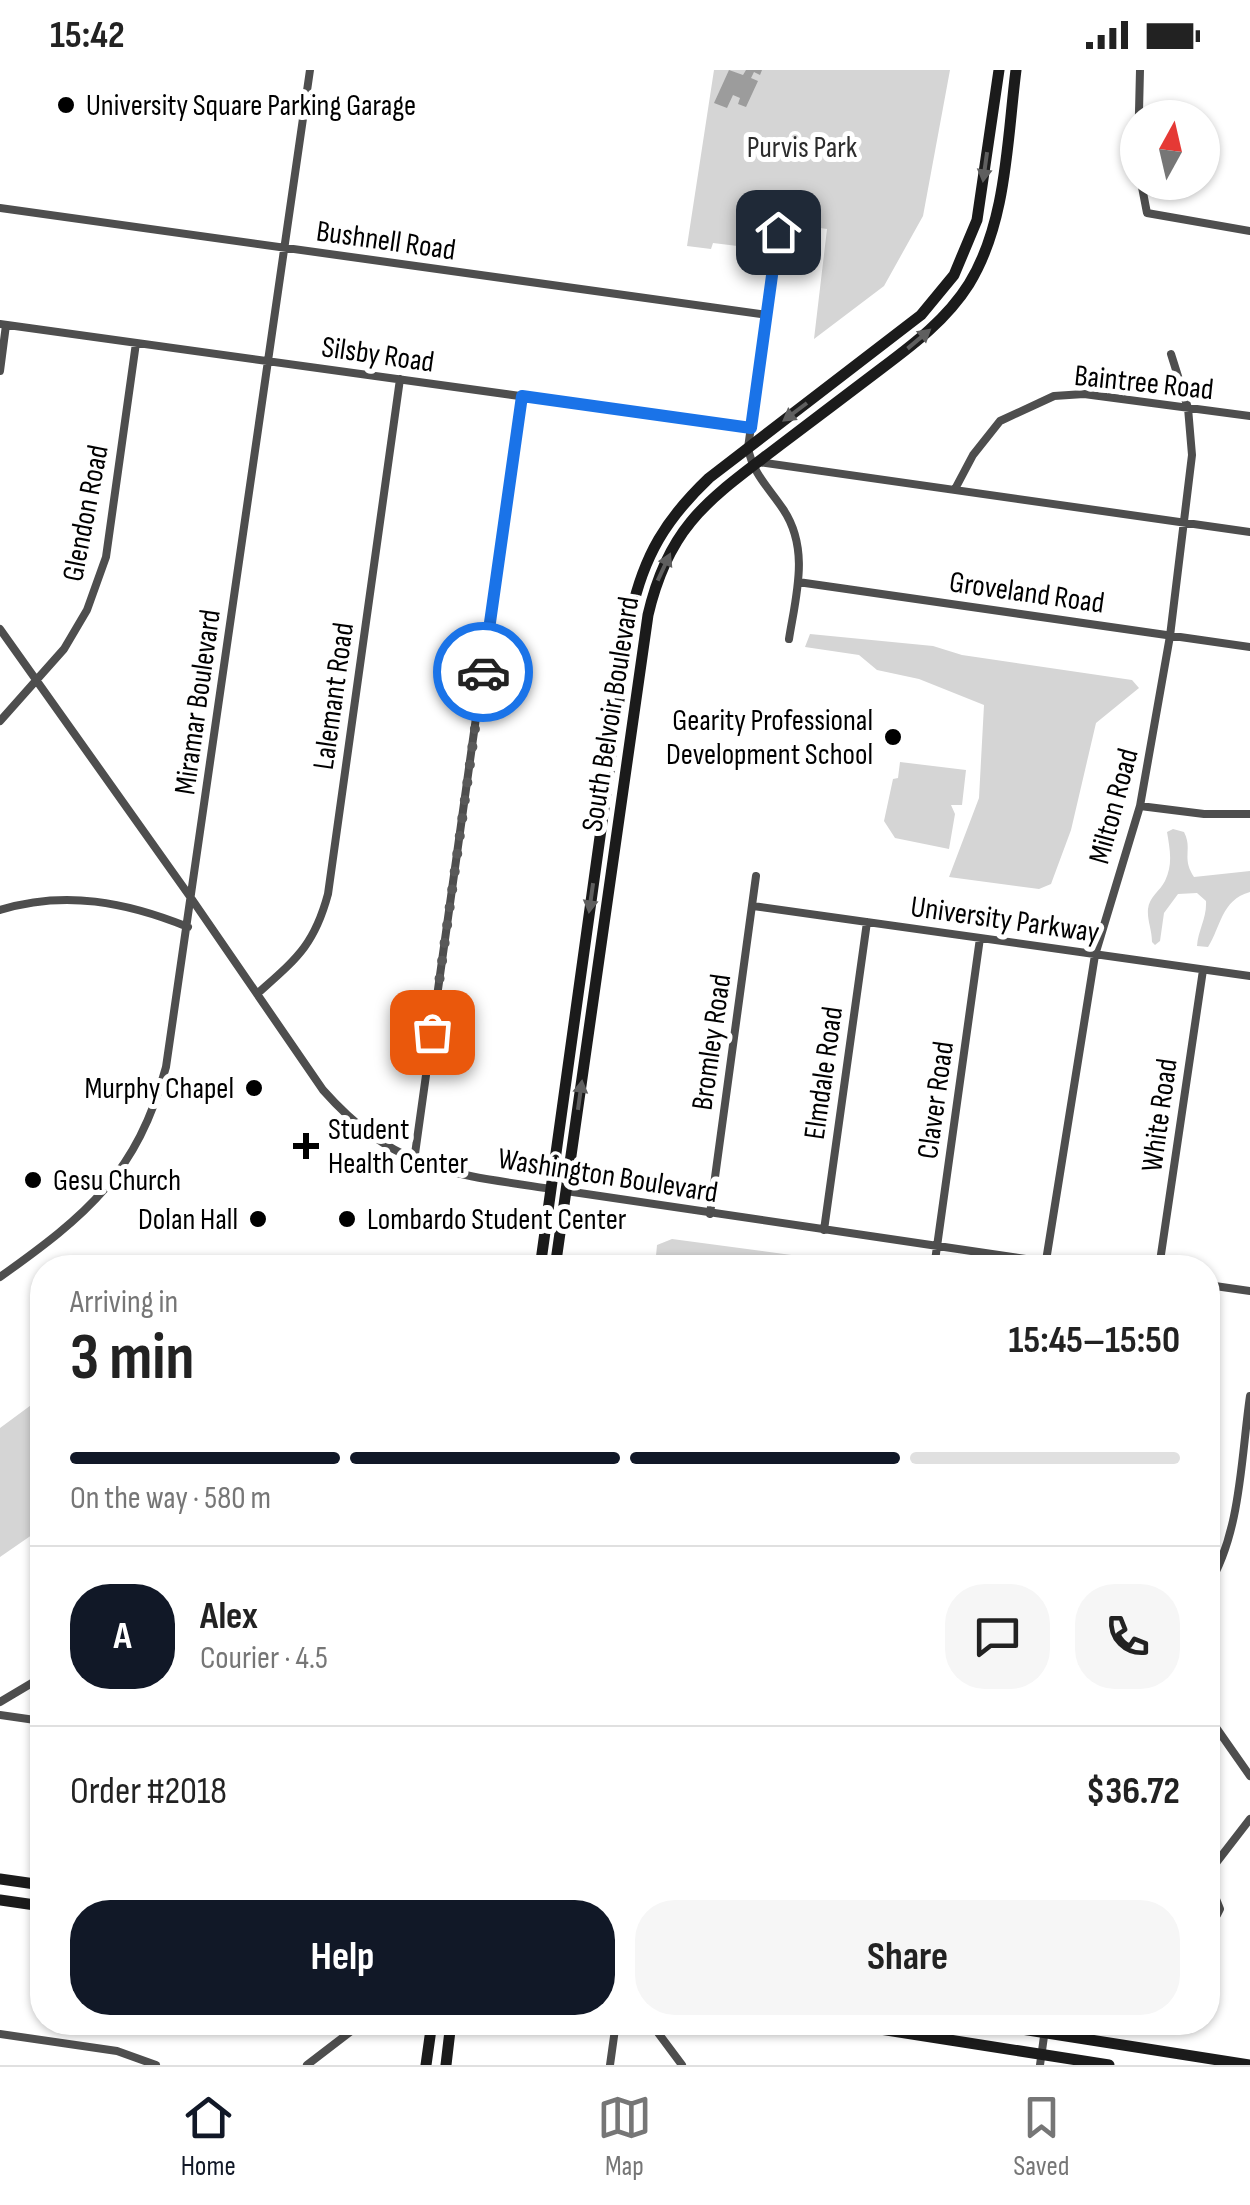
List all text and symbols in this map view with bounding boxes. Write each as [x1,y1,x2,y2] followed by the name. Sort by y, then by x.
[50,13,125,58] text: 15:42
[86,88,416,124] place label: University Square Parking Garage
[55,94,77,116] marker: University Square Parking Garage
[1120,100,1220,200] north arrow
[1120,100,1220,200] map controls
[747,130,858,166] park label: Purvis Park
[977,151,993,183] one-way arrow
[736,190,821,275] pin
[751,205,806,260] icon: home
[314,213,458,269] street label: Bushnell Road
[319,329,436,381] street label: Silsby Road
[906,329,931,350] one-way arrow
[1073,358,1215,408] street label: Baintree Road
[782,402,808,422] one-way arrow
[55,442,117,584] street label: Glendon Road
[655,552,672,581] one-way arrow
[947,564,1107,622] street label: Groveland Road
[575,594,647,834] street label: South Belvoir Boulevard
[167,607,229,797] street label: Miramar Boulevard
[306,620,362,772] street label: Lalemant Road
[433,622,533,722] courier
[456,645,511,700] icon: car
[666,703,873,773] place label: Gearity Professional Development School
[882,726,904,748] marker: Gearity Professional Development School
[1081,745,1147,868] street label: Milton Road
[583,883,599,914] one-way arrow
[908,889,1102,951] street label: University Parkway
[685,972,739,1112] street label: Bromley Road
[390,990,475,1075] pin
[797,1004,851,1142] street label: Elmdale Road
[405,1005,460,1060] icon: bag
[910,1039,962,1161] street label: Claver Road
[1134,1056,1186,1174] street label: White Road
[85,1071,234,1107] place label: Murphy Chapel
[243,1077,265,1099] marker: Murphy Chapel
[572,1078,588,1110] one-way arrow
[328,1112,469,1182] place label: Student Health Center
[293,1133,319,1159] marker: Student Health Center
[495,1141,720,1211] street label: Washington Boulevard
[53,1163,181,1199] place label: Gesu Church
[22,1169,44,1191] marker: Gesu Church
[138,1202,238,1238] place label: Dolan Hall
[367,1202,627,1238] place label: Lombardo Student Center
[247,1208,269,1230] marker: Dolan Hall
[336,1208,358,1230] marker: Lombardo Student Center
[70,1283,178,1322] text: Arriving in
[1009,1318,1180,1363] text: 15:45–15:50
[70,1320,194,1398] text: 3 min
[70,1479,271,1518] text: On the way · 580 m
[945,1584,1050,1689] button: chat
[1075,1584,1180,1689] button: phone
[200,1594,258,1639] text: Alex
[113,1614,132,1659] text: A
[200,1639,328,1678] text: Courier · 4.5
[70,1769,227,1814] text: Order #2018
[1086,1769,1180,1814] text: $36.72
[70,1900,615,2015] button: Help
[635,1900,1180,2015] button: Share
[181,2090,236,2183] tab: Home
[597,2090,652,2183] tab: Map
[1013,2090,1069,2183] tab: Saved

